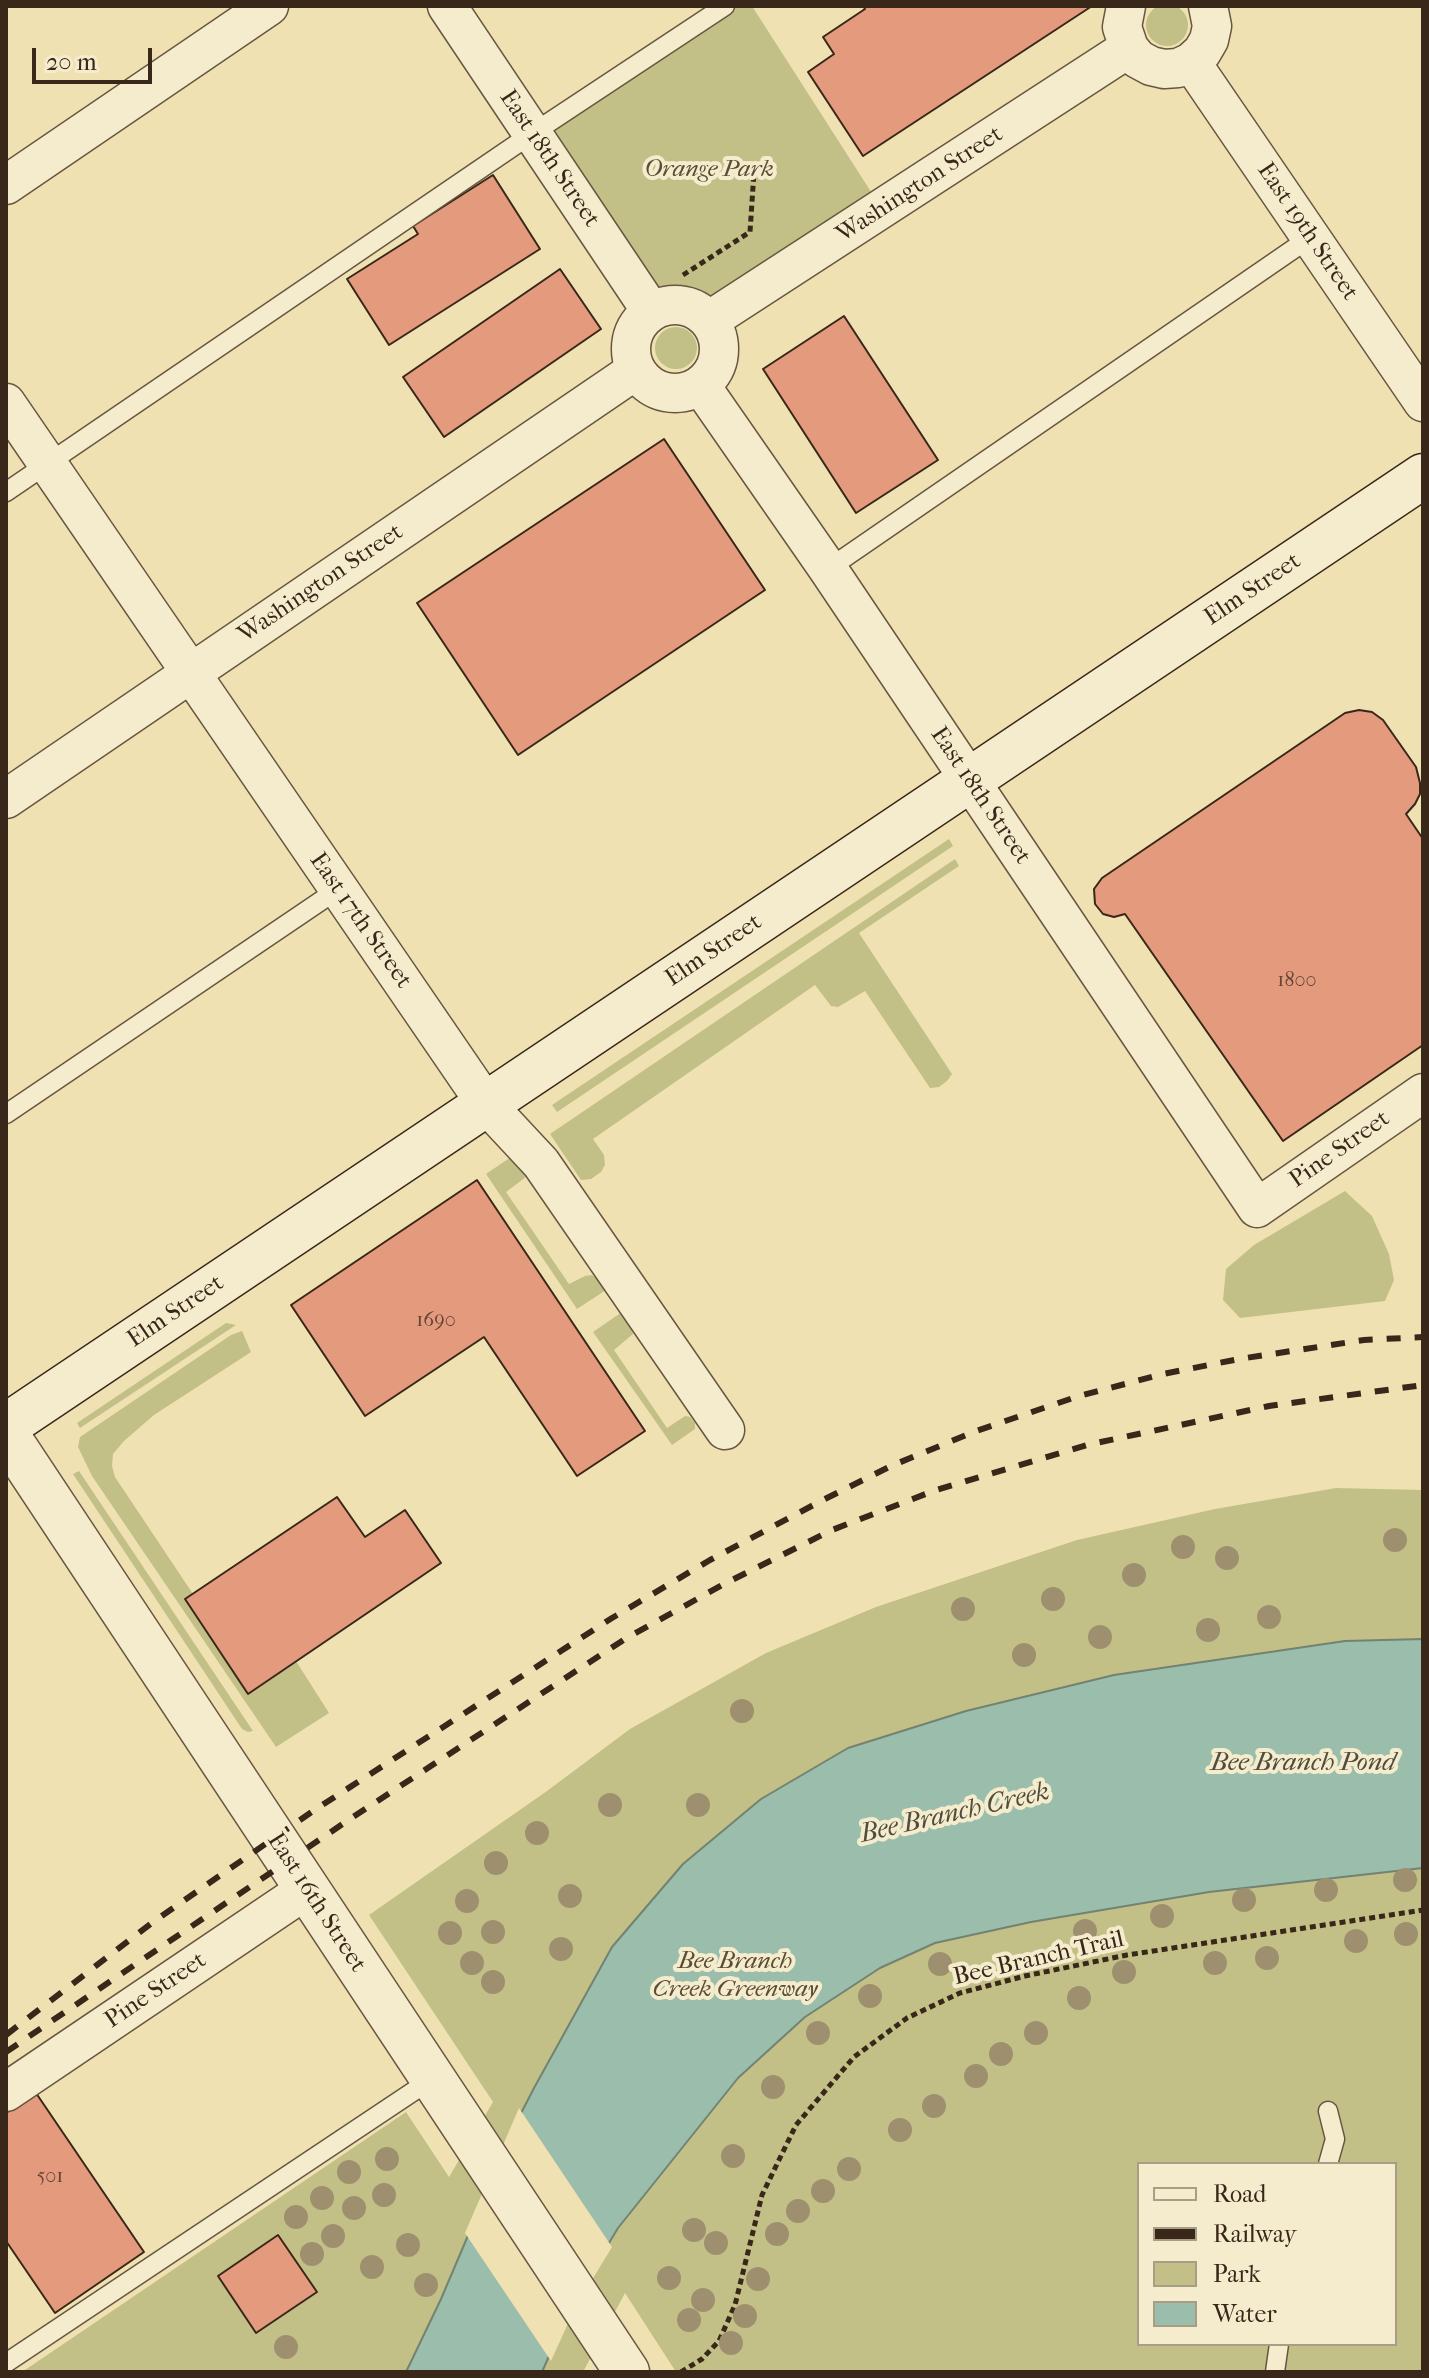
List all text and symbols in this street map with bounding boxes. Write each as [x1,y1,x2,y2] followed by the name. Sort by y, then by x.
[36,32,156,82] scale bar
[46,48,97,76] text: 20 m
[492,85,606,233] street label: East 18th Street
[831,121,1009,249] street label: Washington Street
[644,156,774,184] park label: Orange Park
[1250,158,1364,306] street label: East 19th Street
[233,518,409,650] street label: Washington Street
[1199,547,1307,633] street label: Elm Street
[923,722,1037,870] street label: East 18th Street
[303,848,417,994] street label: East 17th Street
[660,908,768,994] street label: Elm Street
[1277,969,1317,993] house number: 1800
[1284,1105,1396,1195] street label: Pine Street
[122,1269,230,1355] street label: Elm Street
[416,1309,456,1333] house number: 1690
[1210,1748,1396,1780] water label: Bee Branch Pond
[857,1777,1053,1851] water label: Bee Branch Creek
[260,1828,372,1978] street label: East 16th Street
[951,1925,1127,1993] street label: Bee Branch Trail
[100,1947,212,2035] street label: Pine Street
[652,1948,818,2004] park label: Bee Branch Creek Greenway
[1137,2162,1397,2346] legend
[37,2165,63,2189] house number: 501
[1213,2180,1266,2208] text: Road
[1213,2220,1296,2248] text: Railway
[1213,2260,1261,2288] text: Park
[1213,2300,1277,2328] text: Water

